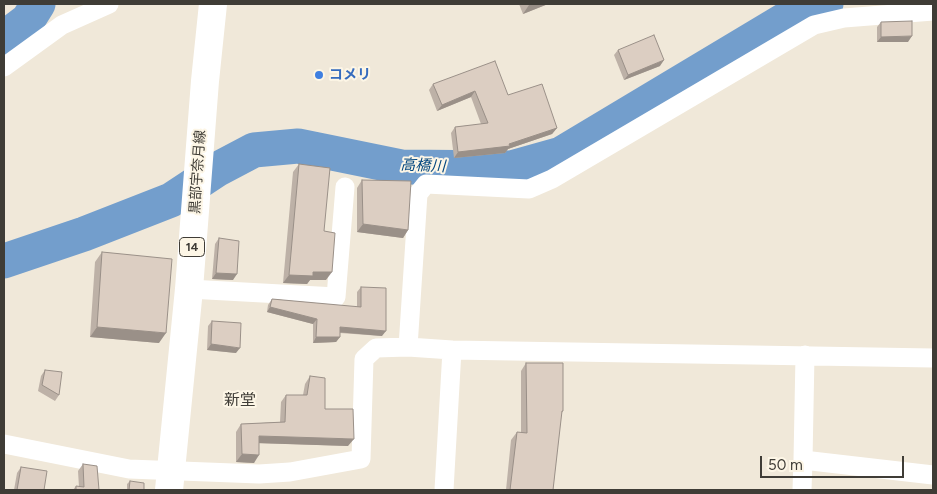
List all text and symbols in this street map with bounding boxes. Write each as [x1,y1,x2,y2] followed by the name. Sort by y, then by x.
[329,67,371,83] place label: コメリ
[313,69,325,81] marker: コメリ
[187,130,209,214] street label: 黒部宇奈月線
[400,156,446,176] water label: 高橋川
[180,238,204,256] road number: 14
[224,390,256,410] district label: 新堂
[762,446,906,478] scale bar
[768,456,803,474] text: 50 m

